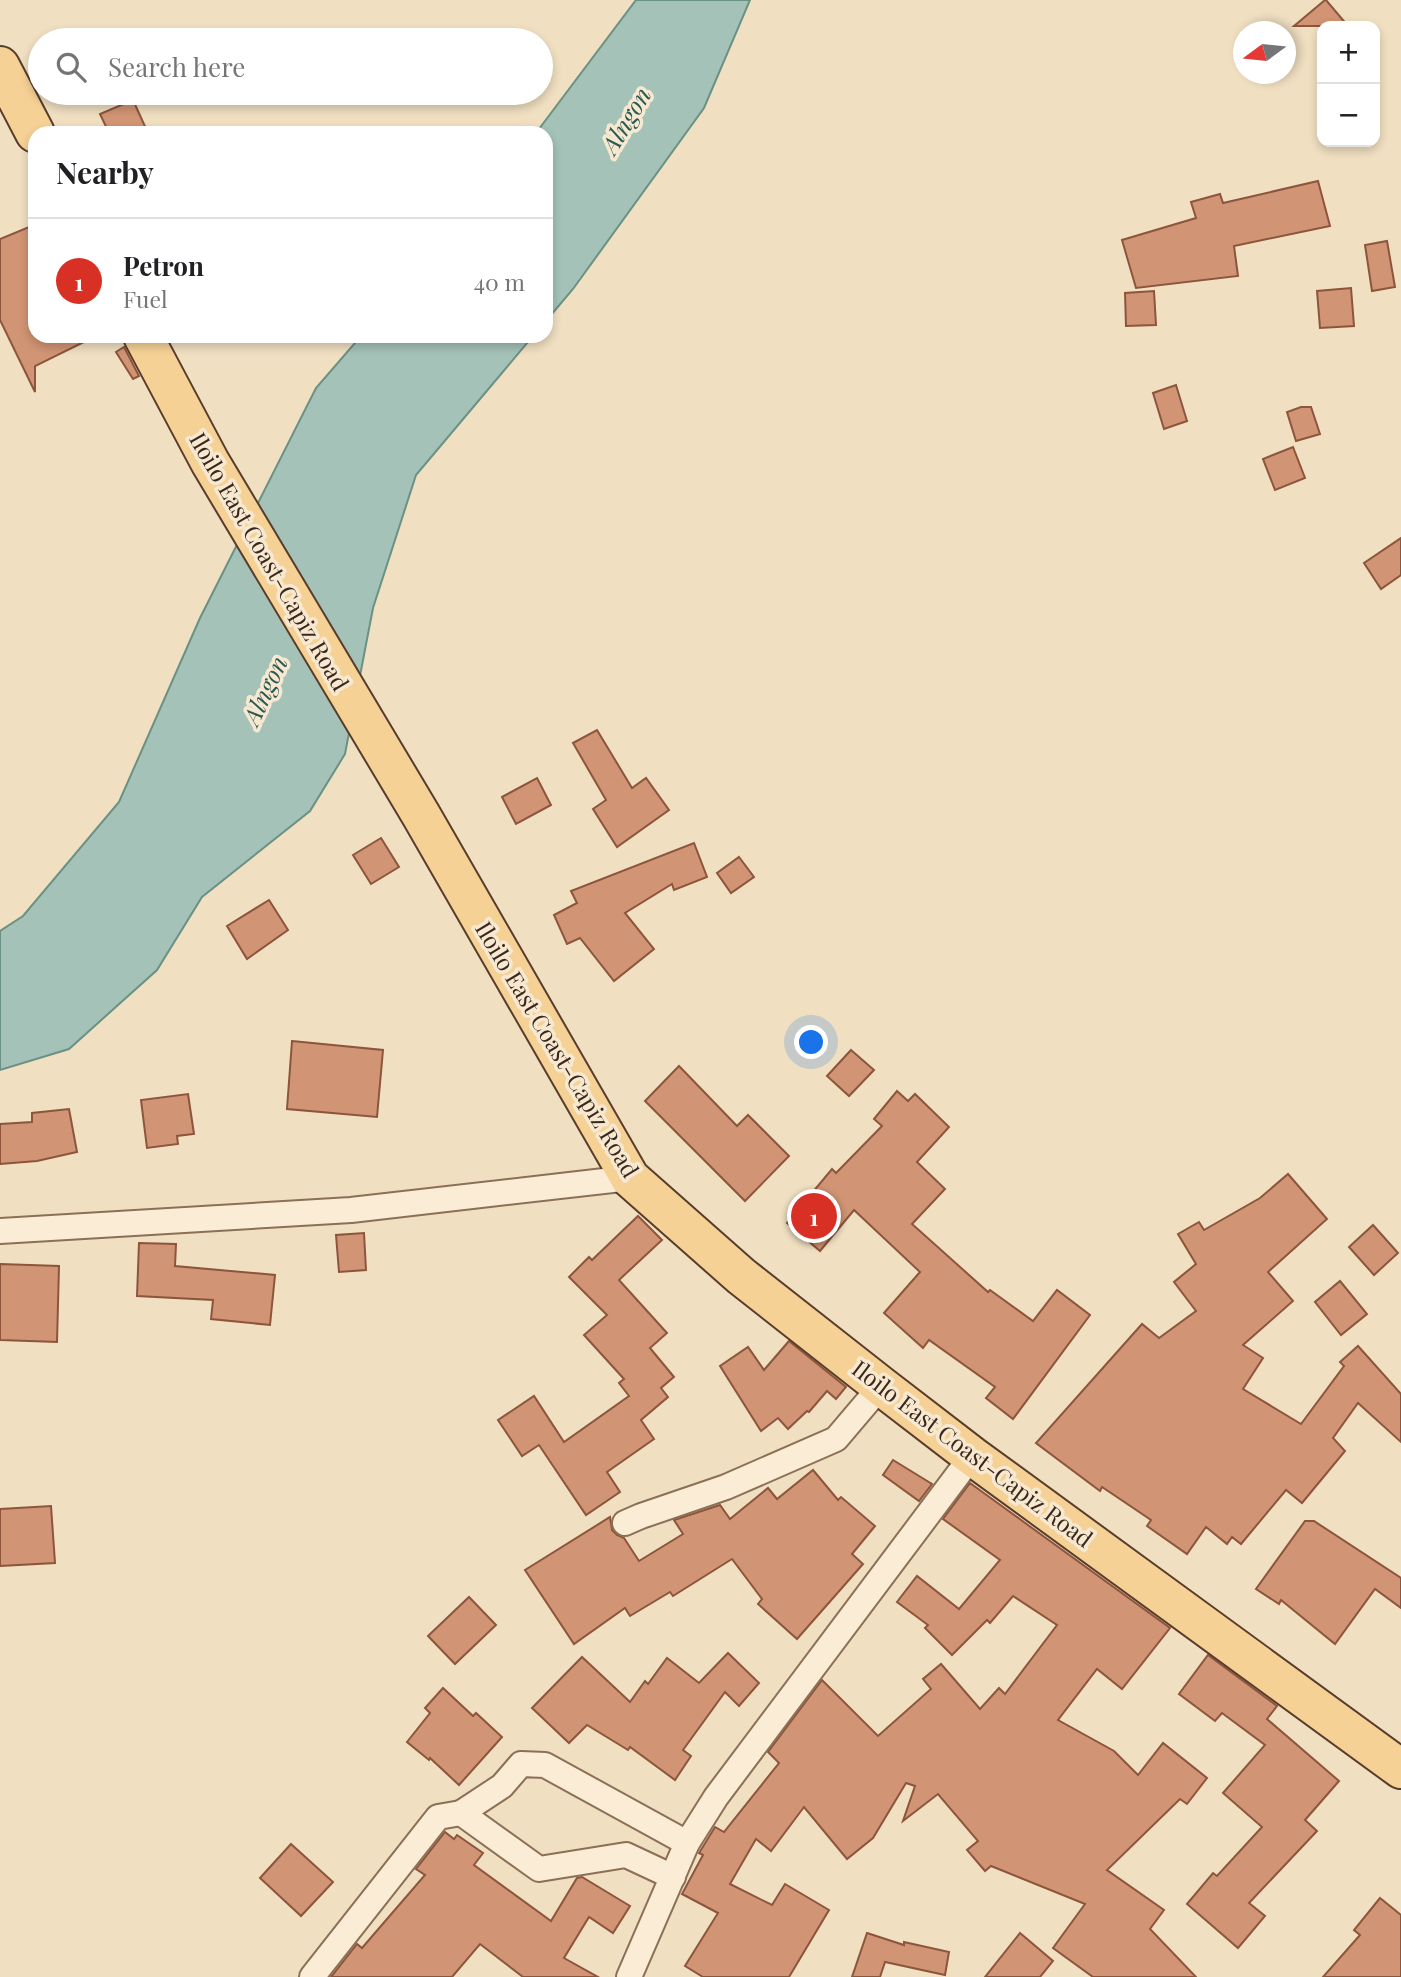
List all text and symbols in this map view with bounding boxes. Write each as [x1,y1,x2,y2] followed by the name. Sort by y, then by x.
[1233,21,1296,84] north arrow
[1317,21,1380,147] map controls
[1317,21,1380,84] button: +
[28,28,553,105] search box
[52,48,90,86] icon: search
[108,49,245,84] text: Search here
[591,81,657,162] water label: Alngon
[1317,84,1380,147] button: −
[56,152,154,192] text: Nearby
[123,248,204,283] text: Petron
[75,266,83,297] text: 1
[474,266,525,297] text: 40 m
[123,283,168,314] text: Fuel
[183,426,357,696] street label: Iloilo East Coast-Capiz Road
[233,651,294,732] water label: Alngon
[469,915,647,1183] street label: Iloilo East Coast-Capiz Road
[794,1025,828,1059] your location
[791,1190,837,1242] pin: 1
[846,1352,1100,1554] street label: Iloilo East Coast-Capiz Road

